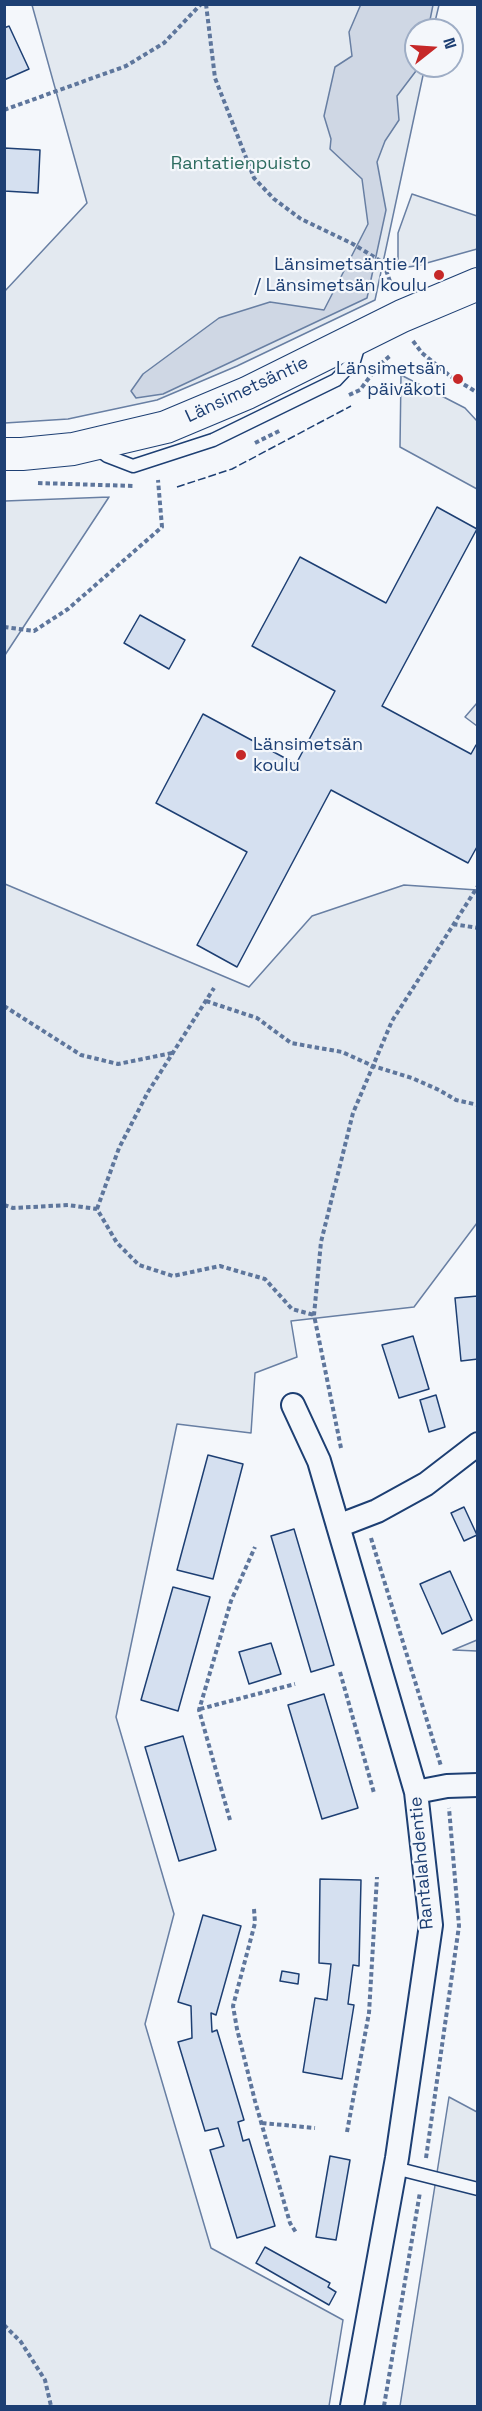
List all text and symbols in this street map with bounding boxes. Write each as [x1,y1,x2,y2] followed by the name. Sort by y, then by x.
[404,18,464,78] north arrow
[438,35,461,51] text: N
[171,153,311,175] park label: Rantatienpuisto
[254,254,427,296] place label: Länsimetsäntie 11 / Länsimetsän koulu
[432,268,446,282] marker: Länsimetsäntie 11 / Länsimetsän koulu
[182,352,312,428] street label: Länsimetsäntie
[336,358,446,400] place label: Länsimetsän päiväkoti
[451,372,465,386] marker: Länsimetsän päiväkoti
[253,734,363,777] place label: Länsimetsän koulu
[234,748,248,762] marker: Länsimetsän koulu
[405,1796,439,1930] street label: Rantalahdentie

